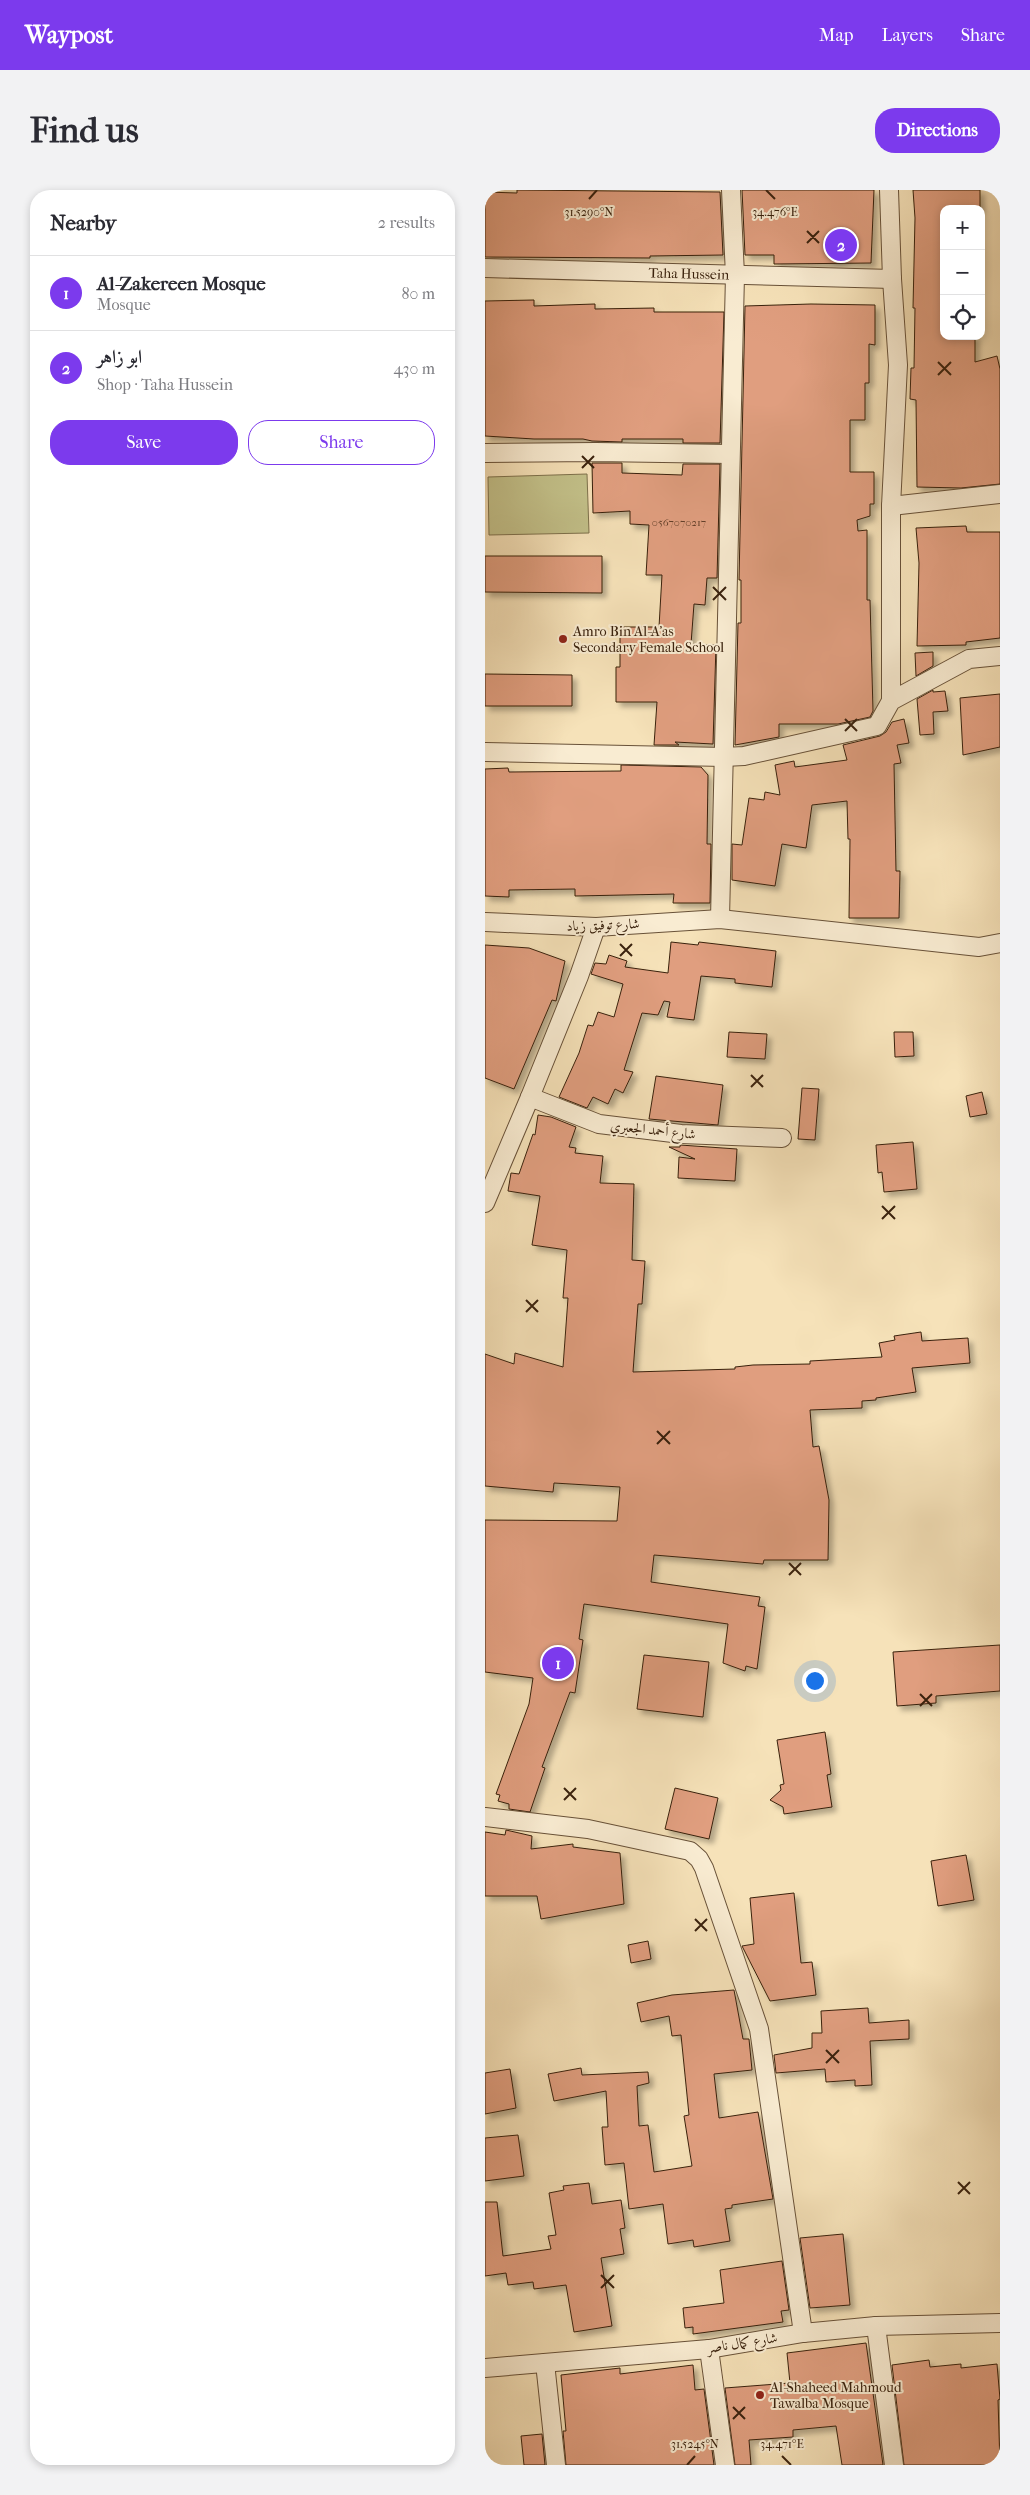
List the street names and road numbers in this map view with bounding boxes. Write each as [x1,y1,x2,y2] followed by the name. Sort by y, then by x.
[648,264,729,283] street label: Taha Hussein
[566,915,640,938] street label: شارع توفيق زياد
[609,1115,697,1146] street label: شارع أحمد الجعبري
[704,2329,779,2360] street label: شارع كمال ناصر

